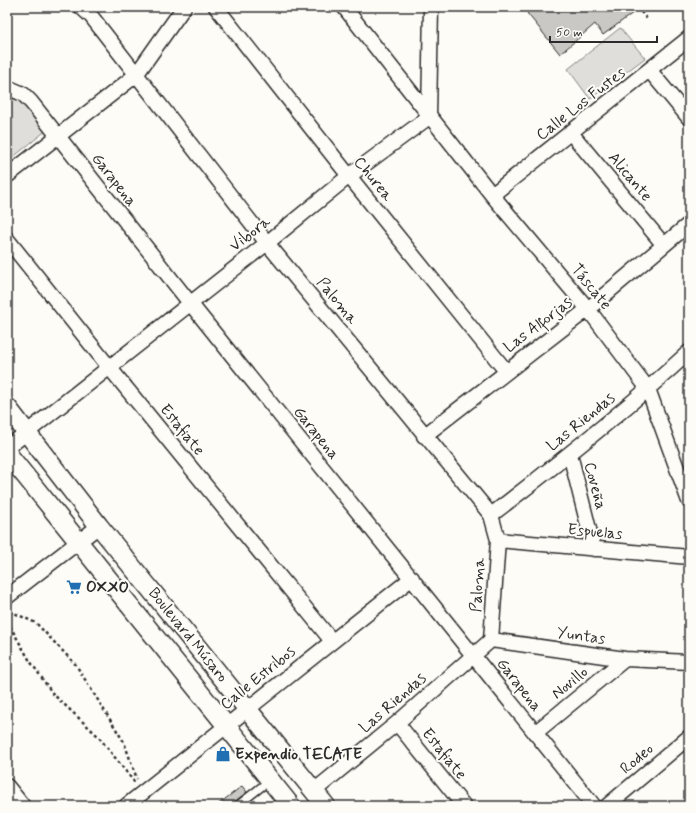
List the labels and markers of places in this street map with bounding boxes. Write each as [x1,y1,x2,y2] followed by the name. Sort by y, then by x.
[86,577,129,598] place label: OXXO
[65,578,83,596] supermarket icon: OXXO
[235,744,363,765] place label: Expendio TECATE
[214,745,232,763] shop icon: Expendio TECATE

